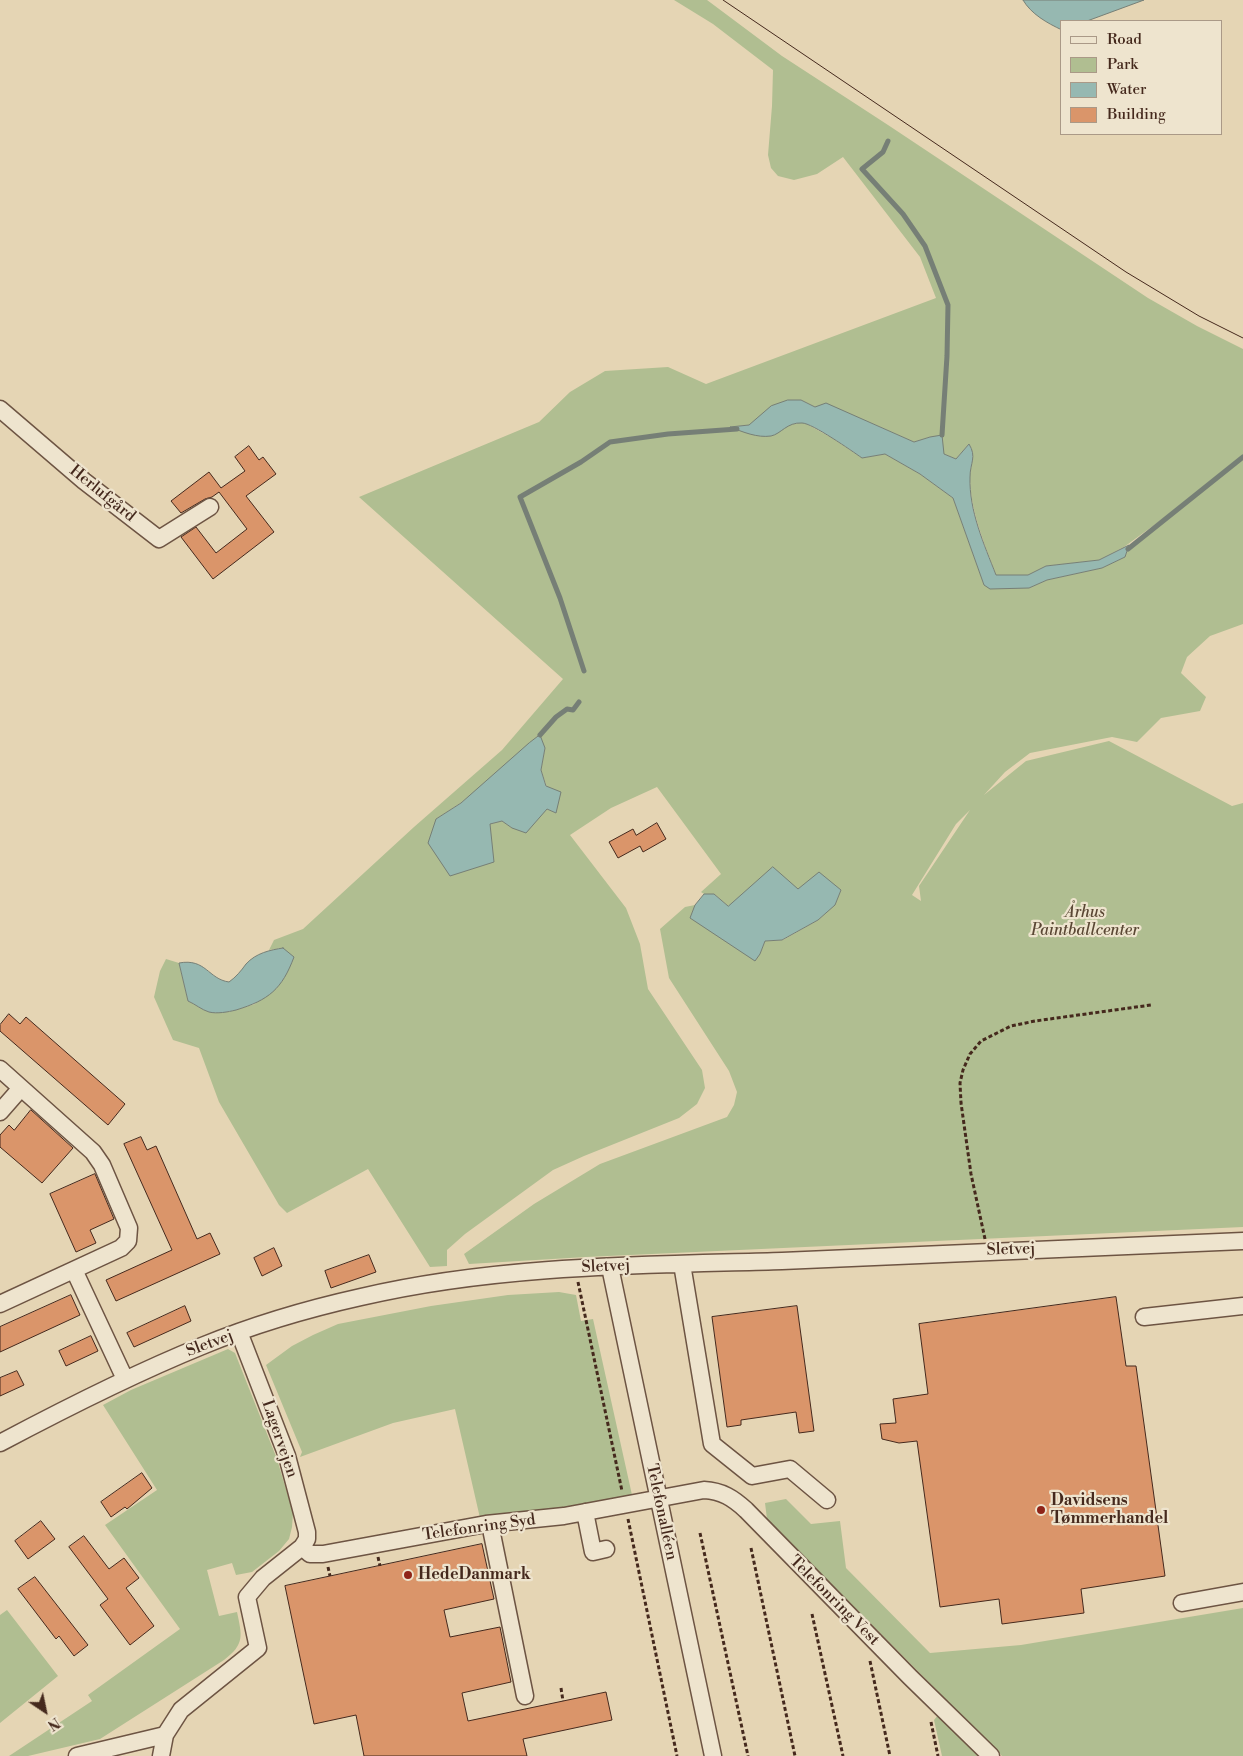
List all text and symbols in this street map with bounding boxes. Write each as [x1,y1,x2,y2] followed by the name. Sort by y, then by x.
[1060,20,1223,135] legend
[1107,30,1142,49] text: Road
[1107,55,1138,74] text: Park
[1107,80,1146,99] text: Water
[1107,105,1166,124] text: Building
[65,462,139,526] street label: Herlufgård
[1031,903,1139,941] park label: Århus Paintballcenter
[986,1240,1036,1260] street label: Sletvej
[581,1256,631,1278] street label: Sletvej
[184,1326,236,1362] street label: Sletvej
[257,1398,301,1480] street label: Lagervejen
[641,1462,681,1562] street label: Telefonalléen
[1051,1491,1168,1529] place label: Davidsens Tømmerhandel
[1035,1504,1047,1516] marker: Davidsens Tømmerhandel
[421,1511,537,1545] street label: Telefonring Syd
[785,1552,883,1650] street label: Telefonring Vest
[418,1565,531,1585] place label: HedeDanmark
[402,1569,414,1581] marker: HedeDanmark
[20,1686,70,1736] north arrow
[44,1713,63,1734] text: N

